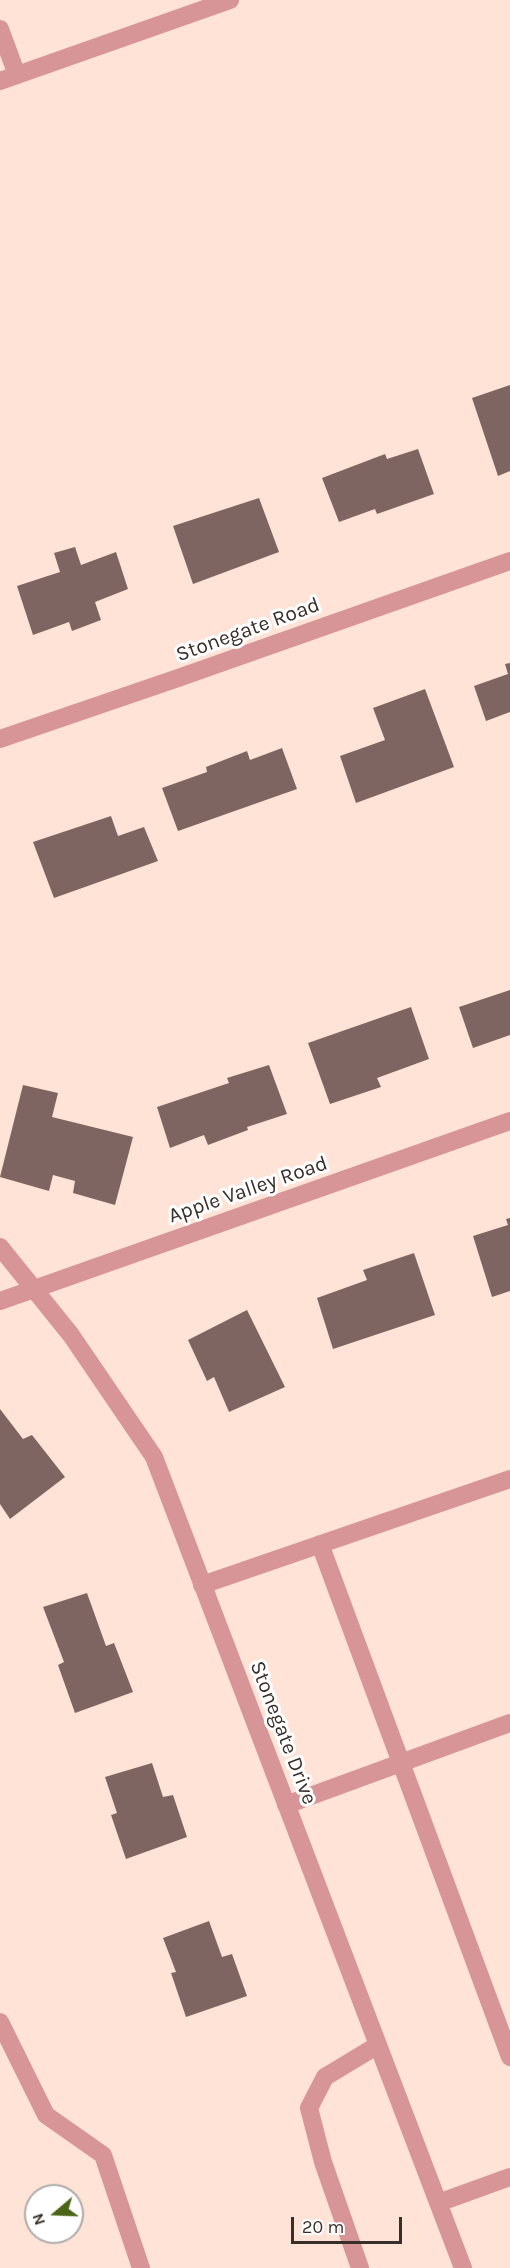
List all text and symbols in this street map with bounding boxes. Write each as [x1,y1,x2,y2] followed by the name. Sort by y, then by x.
[173,592,323,668] street label: Stonegate Road
[165,1151,331,1229] street label: Apple Valley Road
[244,1658,322,1808] street label: Stonegate Drive
[24,2184,84,2244] north arrow
[294,2205,405,2243] scale bar
[28,2211,49,2228] text: N
[302,2216,344,2238] text: 20 m

